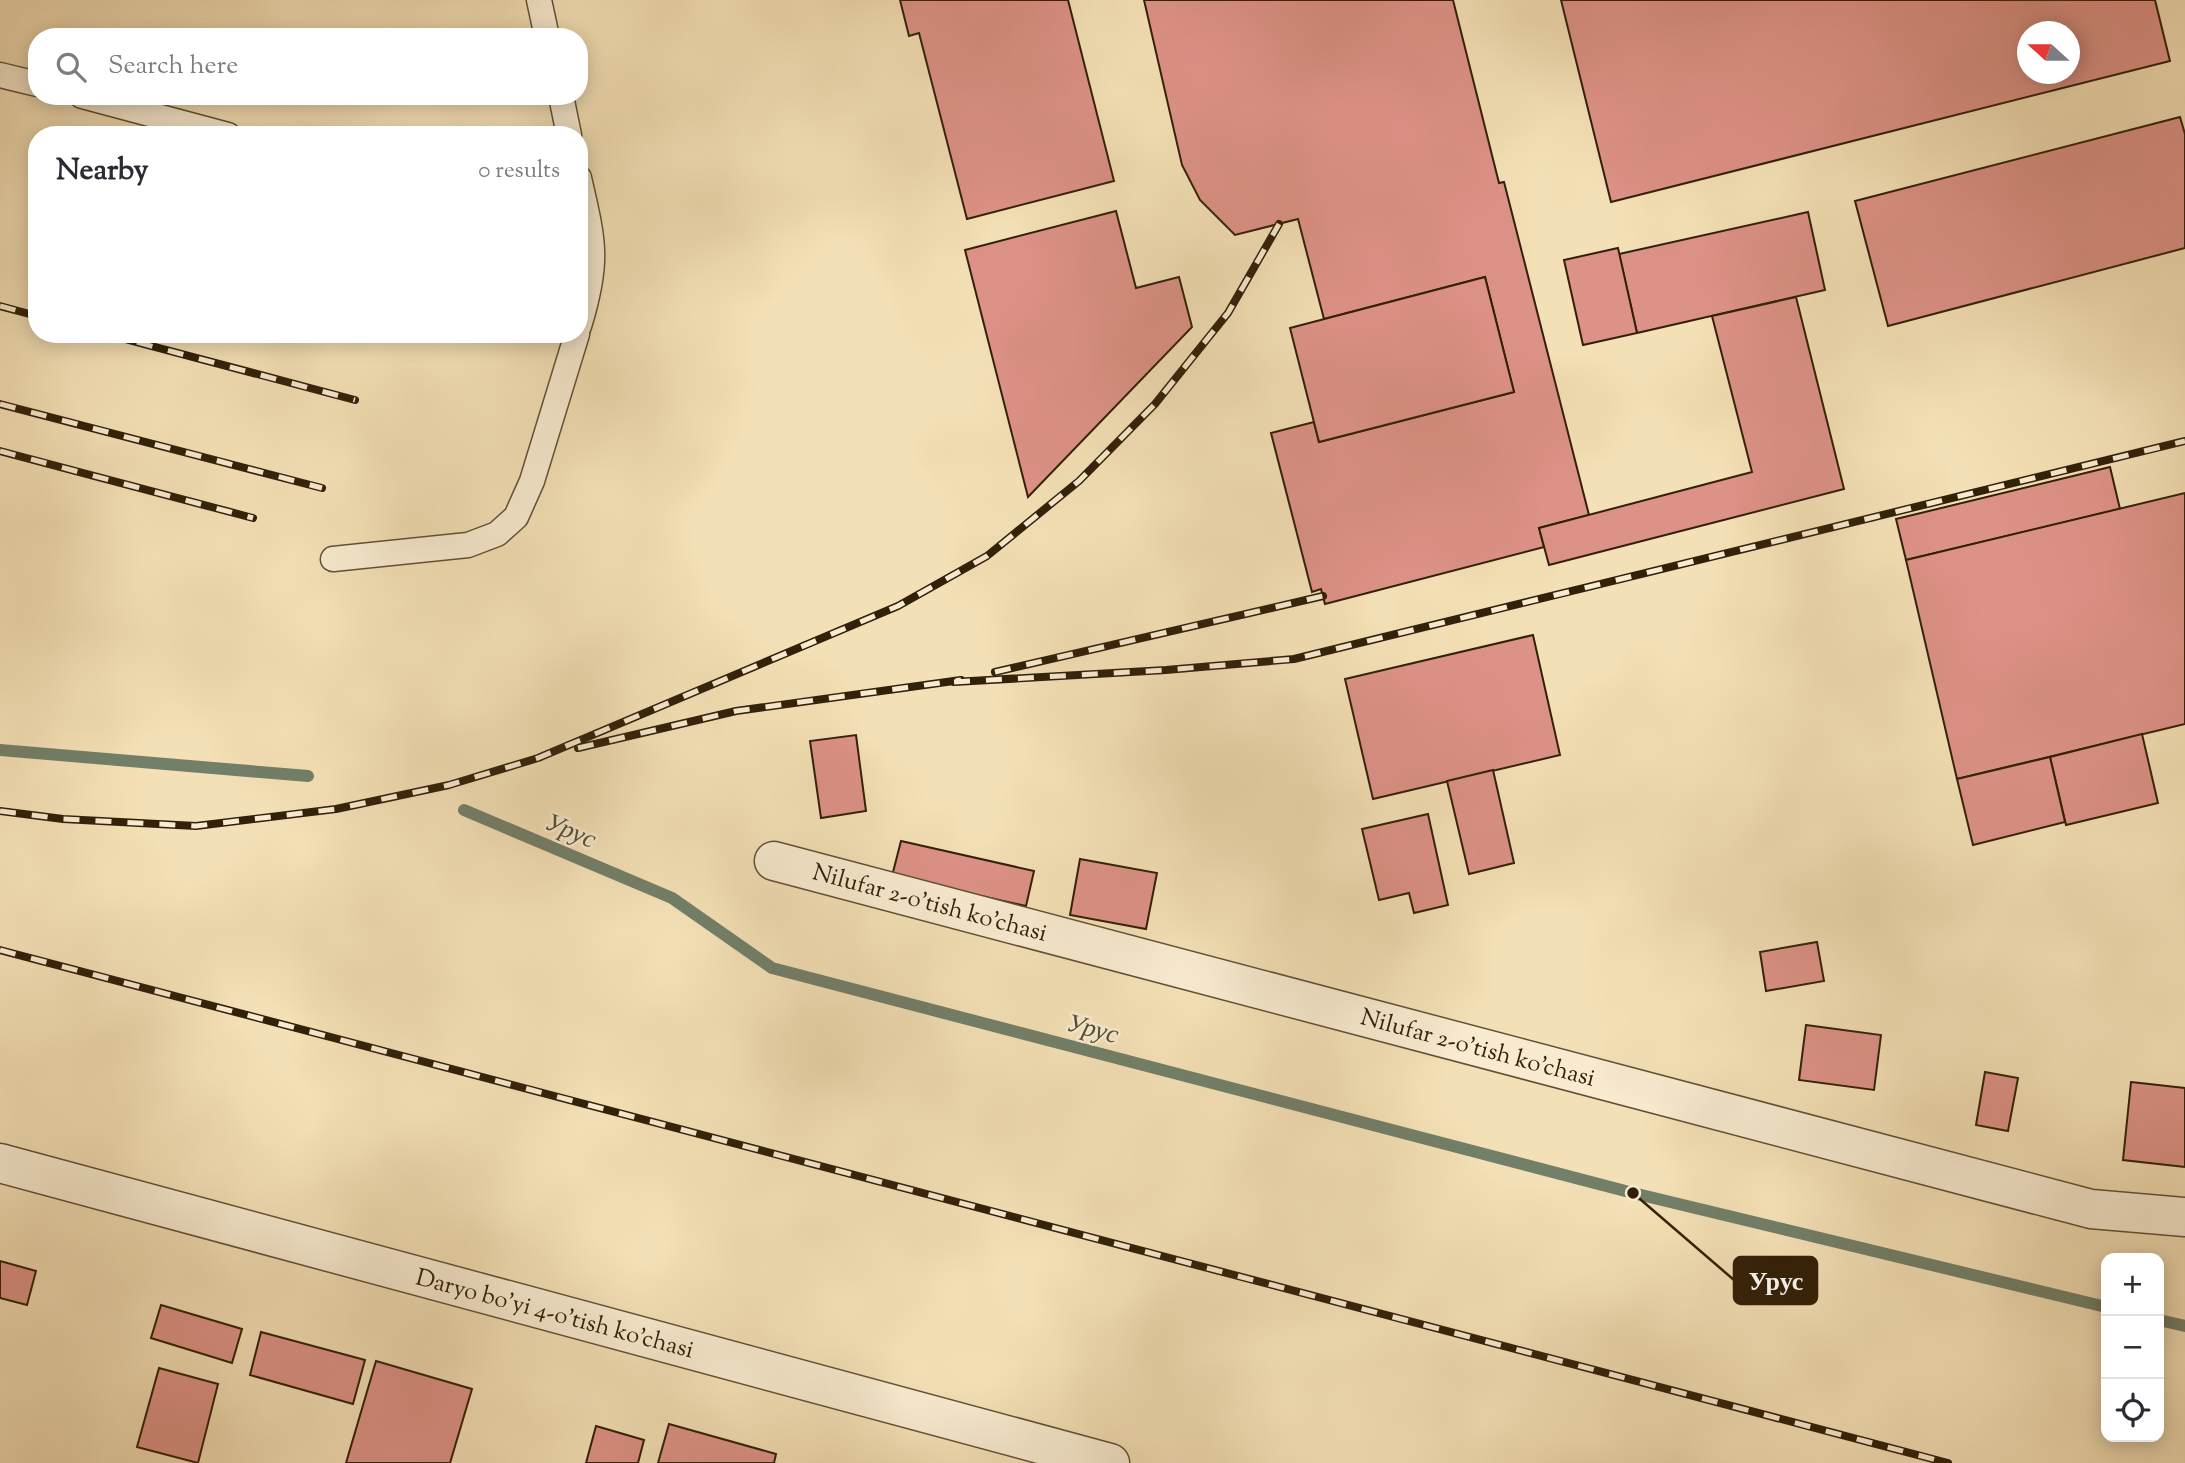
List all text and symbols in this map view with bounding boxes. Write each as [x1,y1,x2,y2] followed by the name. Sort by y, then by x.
[2017,21,2080,84] north arrow
[28,28,588,105] search box
[52,48,90,86] icon: search
[108,48,238,85] text: Search here
[56,150,148,193] text: Nearby
[478,155,560,188] text: 0 results
[539,805,602,860] water label: Урус
[808,856,1051,952] street label: Nilufar 2-o'tish ko'chasi
[1356,1001,1599,1097] street label: Nilufar 2-o'tish ko'chasi
[1062,1006,1123,1055] water label: Урус
[2101,1253,2164,1442] map controls
[2101,1253,2164,1316] button: +
[1734,1257,1817,1304] callout: Урус
[412,1261,698,1368] street label: Daryo bo'yi 4-o'tish ko'chasi
[1749,1265,1803,1302] text: Урус
[2101,1316,2164,1379] button: −
[2101,1379,2164,1442] button: locate

